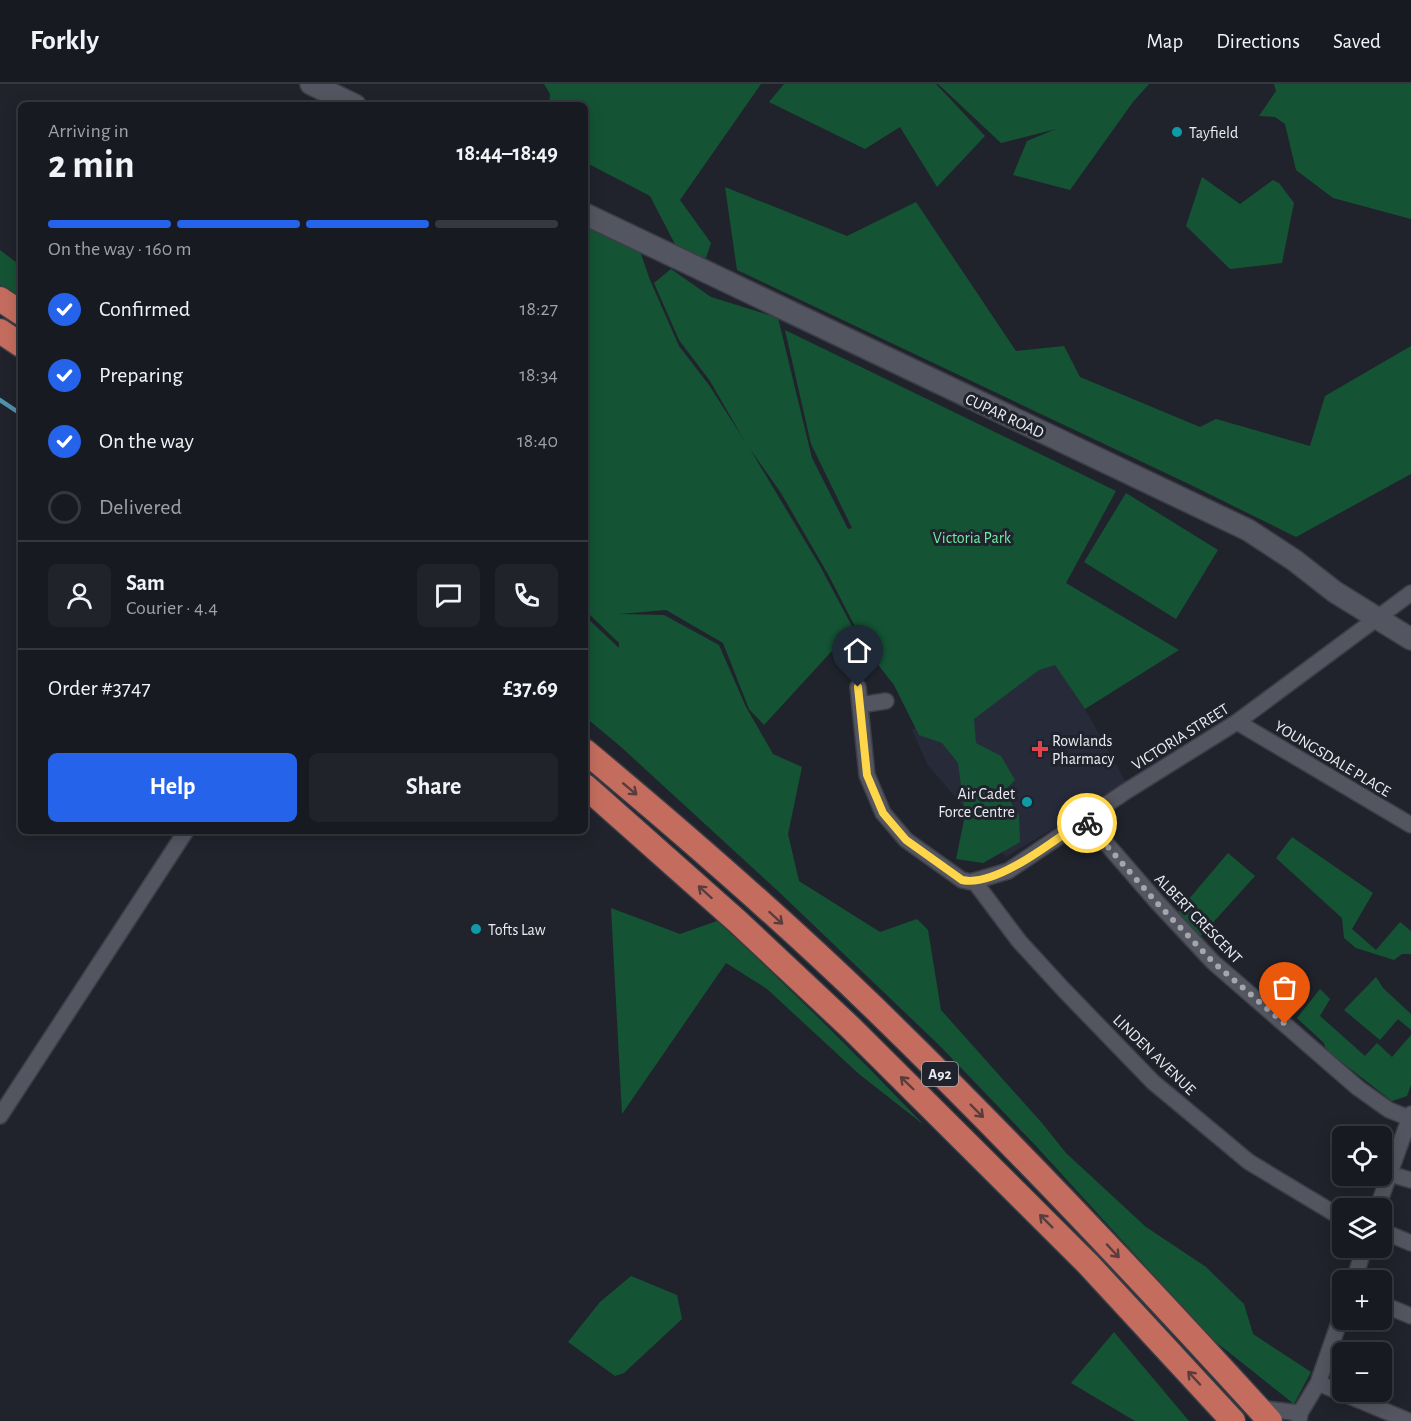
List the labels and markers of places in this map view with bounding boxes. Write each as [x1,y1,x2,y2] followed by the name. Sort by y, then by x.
[1170,125,1184,139] marker: Tayfield
[1189,125,1238,142] place label: Tayfield
[832,625,883,687] pin
[1052,733,1114,768] place label: Rowlands Pharmacy
[1033,742,1047,756] marker: Rowlands Pharmacy
[938,786,1015,820] place label: Air Cadet Force Centre
[1020,795,1034,809] marker: Air Cadet Force Centre
[469,922,483,936] marker: Tofts Law
[488,922,546,938] place label: Tofts Law
[1259,962,1310,1024] pin

